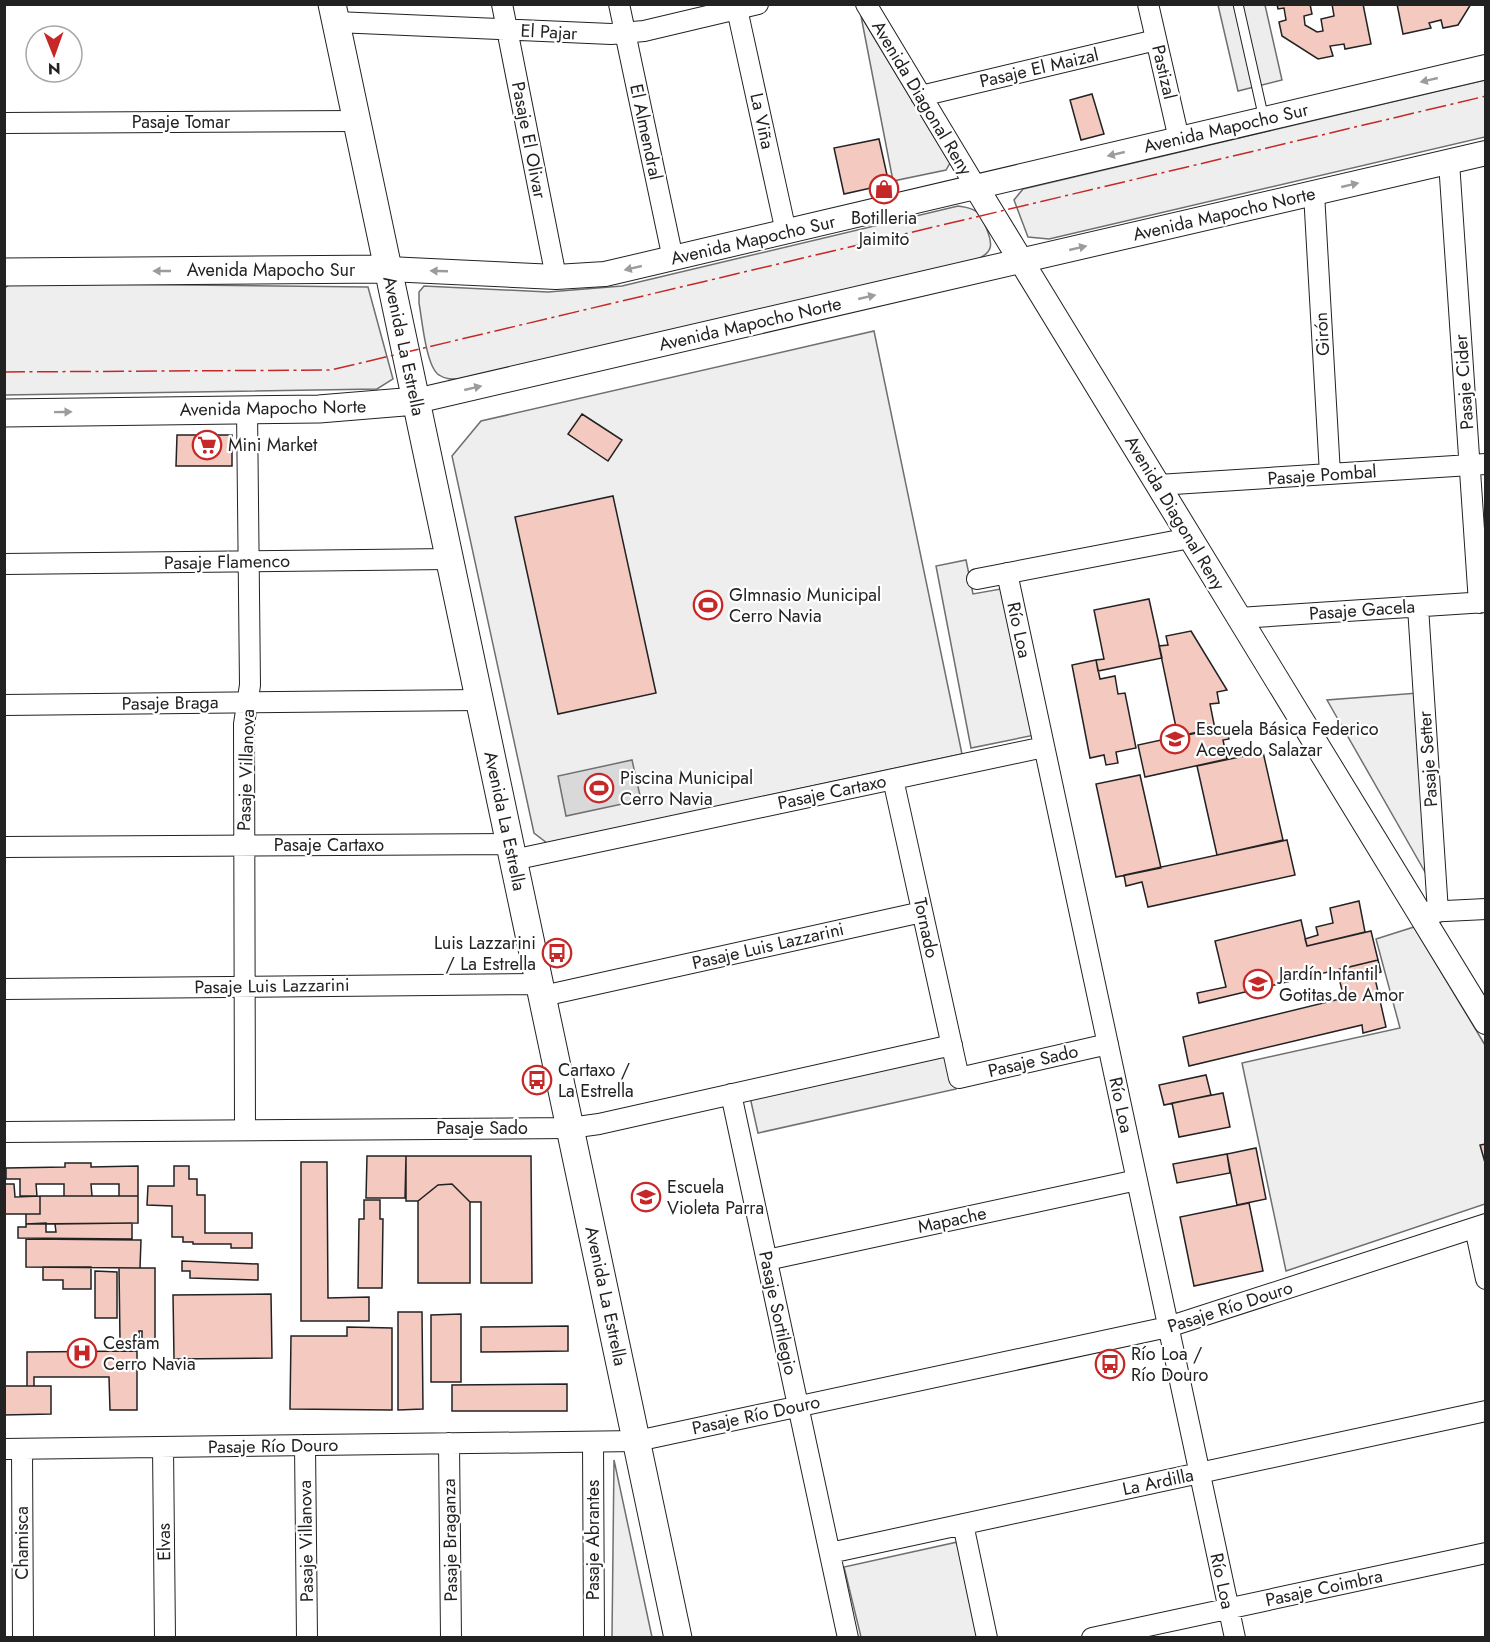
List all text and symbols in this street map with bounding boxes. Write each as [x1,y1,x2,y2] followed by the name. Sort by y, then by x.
[865,16,979,180] street label: Avenida Diagonal Reny
[520,18,579,47] street label: El Pajar
[24,24,84,84] north arrow
[977,42,1101,94] street label: Pasaje El Maizal
[1145,42,1183,102] street label: Pastizal
[48,57,61,80] text: N
[1419,76,1438,86] one-way arrow
[505,79,553,201] street label: Pasaje El Olivar
[623,82,669,182] street label: El Almendral
[743,91,781,151] street label: La Viña
[1141,96,1312,160] street label: Avenida Mapocho Sur
[132,109,231,135] street label: Pasaje Tomar
[1107,149,1125,159] one-way arrow
[868,173,900,205] shop icon: Botilleria Jaimito
[1341,179,1359,189] one-way arrow
[1130,180,1318,248] street label: Avenida Mapocho Norte
[851,205,917,252] place label: Botilleria Jaimito
[668,208,839,272] street label: Avenida Mapocho Sur
[1069,243,1088,253] one-way arrow
[187,257,356,283] street label: Avenida Mapocho Sur
[623,264,642,273] one-way arrow
[152,266,171,276] one-way arrow
[429,267,448,276] one-way arrow
[377,274,431,418] street label: Avenida La Estrella
[656,290,844,358] street label: Avenida Mapocho Norte
[858,292,877,301] one-way arrow
[1308,311,1336,357] street label: Girón
[1448,332,1480,431] street label: Pasaje Cider
[464,382,482,392] one-way arrow
[180,393,366,423] street label: Avenida Mapocho Norte
[53,407,72,417] one-way arrow
[191,429,223,461] supermarket icon: Mini Market
[1118,431,1232,595] street label: Avenida Diagonal Reny
[228,432,318,458] place label: Mini Market
[1267,458,1377,492] street label: Pasaje Pombal
[164,548,290,576] street label: Pasaje Flamenco
[729,582,881,629] place label: GImnasio Municipal Cerro Navia
[692,589,724,621] sports icon: GImnasio Municipal Cerro Navia
[1308,593,1416,627] street label: Pasaje Gacela
[1000,600,1038,660] street label: Río Loa
[121,689,219,717] street label: Pasaje Braga
[231,709,261,831] street label: Pasaje Villanova
[1412,709,1444,808] street label: Pasaje Setter
[1196,716,1379,763] place label: Escuela Básica Federico Acevedo Salazar
[1159,723,1191,755] school or university icon: Escuela Básica Federico Acevedo Salazar
[478,749,532,893] street label: Avenida La Estrella
[620,765,753,812] place label: Piscina Municipal Cerro Navia
[775,768,889,816] street label: Pasaje Cartaxo
[583,772,615,804] sports icon: Piscina Municipal Cerro Navia
[274,832,384,858] street label: Pasaje Cartaxo
[907,896,945,961] street label: Tornado
[690,916,846,976] street label: Pasaje Luis Lazzarini
[434,930,536,977] place label: Luis Lazzarini / La Estrella
[541,937,573,969] bus stop icon: Luis Lazzarini / La Estrella
[1277,961,1405,1008] place label: Jardín Infantil Gotitas de Amor
[1242,968,1274,1000] school or university icon: Jardín Infantil Gotitas de Amor
[194,972,350,1000] street label: Pasaje Luis Lazzarini
[985,1038,1081,1084] street label: Pasaje Sado
[558,1057,634,1104] place label: Cartaxo / La Estrella
[521,1064,553,1096] bus stop icon: Cartaxo / La Estrella
[1102,1075,1140,1135] street label: Río Loa
[436,1115,528,1141] street label: Pasaje Sado
[667,1174,764,1221] place label: Escuela Violeta Parra
[630,1181,662,1213] school or university icon: Escuela Violeta Parra
[915,1200,989,1240] street label: Mapache
[579,1224,633,1368] street label: Avenida La Estrella
[752,1249,804,1378] street label: Pasaje Sortilegio
[1164,1274,1296,1339] street label: Pasaje Río Douro
[103,1330,196,1377] place label: Cesfam Cerro Navia
[66,1337,98,1369] hospital icon: Cesfam Cerro Navia
[1131,1341,1208,1388] place label: Río Loa / Río Douro
[1094,1348,1126,1380] bus stop icon: Río Loa / Río Douro
[690,1389,823,1441] street label: Pasaje Río Douro
[208,1432,339,1460] street label: Pasaje Río Douro
[1120,1462,1196,1502] street label: La Ardilla
[436,1478,464,1602] street label: Pasaje Braganza
[292,1480,320,1602] street label: Pasaje Villanova
[580,1480,606,1600] street label: Pasaje Abrantes
[9,1506,35,1580] street label: Chamisca
[151,1523,177,1561] street label: Elvas
[1203,1551,1241,1611] street label: Río Loa
[1263,1563,1385,1613] street label: Pasaje Coimbra

